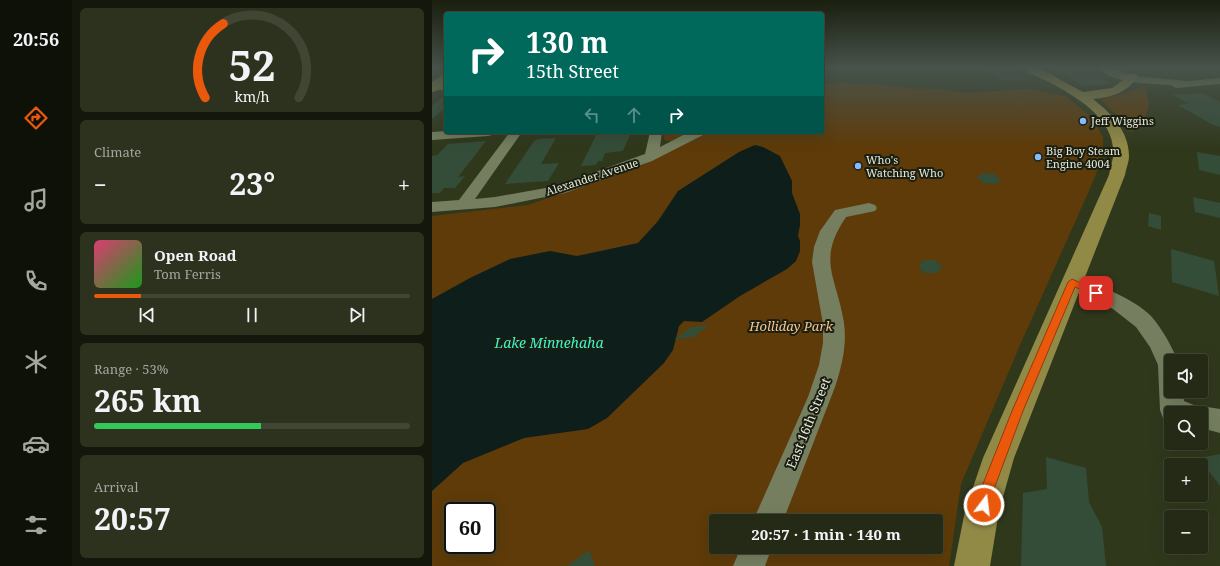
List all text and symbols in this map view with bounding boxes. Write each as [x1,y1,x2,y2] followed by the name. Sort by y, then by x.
[526,23,608,61] text: 130 m
[13,27,59,51] text: 20:56
[460,28,512,80] icon: right
[228,37,276,93] text: 52
[526,59,619,83] text: 15th Street
[234,87,270,106] text: km/h
[22,104,50,132] icon: directions
[581,104,603,126] icon: left
[623,104,645,126] icon: ahead
[665,104,687,126] icon: right
[1090,113,1154,128] place label: Jeff Wiggins
[1078,116,1088,126] marker: Jeff Wiggins
[94,143,141,161] text: Climate
[1046,143,1121,171] place label: Big Boy Steam Engine 4004
[866,152,943,180] place label: Who's Watching Who
[1033,152,1043,162] marker: Big Boy Steam Engine 4004
[544,154,640,199] street label: Alexander Avenue
[853,161,863,171] marker: Who's Watching Who
[229,163,275,204] text: 23°
[94,169,107,199] text: −
[398,169,410,199] text: +
[22,186,50,214] icon: music
[154,245,237,265] text: Open Road
[154,265,221,283] text: Tom Ferris
[22,267,50,295] icon: phone
[1079,276,1113,310] pin
[1085,282,1107,304] icon: arrive
[136,304,158,326] icon: previous
[241,304,263,326] icon: pause
[346,304,368,326] icon: next
[748,317,833,335] park label: Holliday Park
[493,333,604,352] water label: Lake Minnehaha
[22,348,50,376] icon: climate
[1164,354,1208,554] map controls
[1164,354,1208,398] button: sound
[94,360,168,378] text: Range · 53%
[782,375,835,471] street label: East 16th Street
[94,380,201,421] text: 265 km
[1164,406,1208,450] button: search
[22,430,50,458] icon: car
[1164,458,1208,502] button: +
[94,478,138,496] text: Arrival
[963,484,1005,526] position arrow
[94,498,171,539] text: 20:57
[444,502,496,554] speed limit sign: 60
[1164,510,1208,554] button: −
[22,511,50,539] icon: filters
[751,524,901,544] text: 20:57 · 1 min · 140 m

